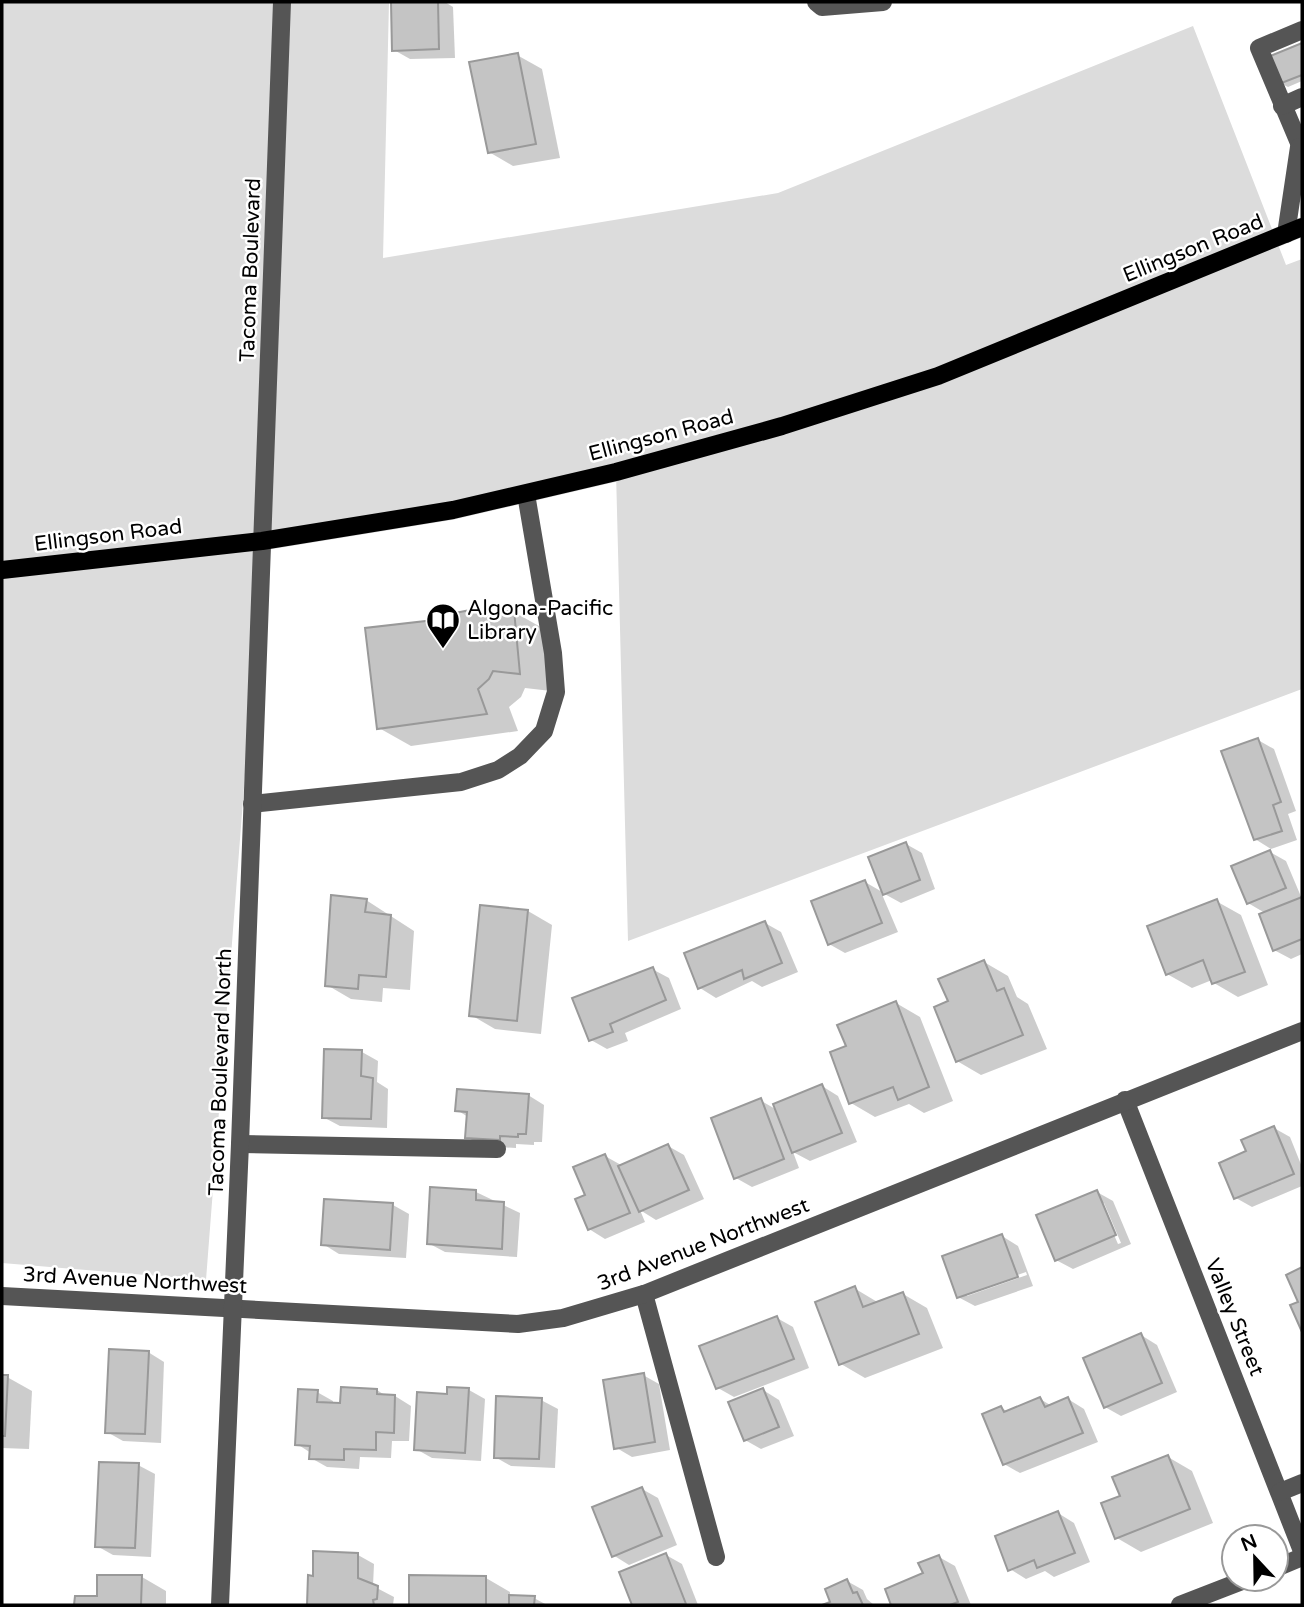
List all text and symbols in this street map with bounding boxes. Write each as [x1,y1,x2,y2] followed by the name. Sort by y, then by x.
[235,178,266,362] street label: Tacoma Boulevard
[1119,209,1267,288] street label: Ellingson Road
[586,404,736,467] street label: Ellingson Road
[33,514,184,557] street label: Ellingson Road
[467,596,613,645] place label: Algona-Pacific Library
[424,601,462,650] library icon: Algona-Pacific Library
[204,948,237,1196] street label: Tacoma Boulevard North
[594,1193,813,1296] street label: 3rd Avenue Northwest
[1200,1255,1269,1379] street label: Valley Street
[22,1262,248,1299] street label: 3rd Avenue Northwest
[1220,1523,1290,1593] north arrow
[1238,1530,1260,1556] text: N

